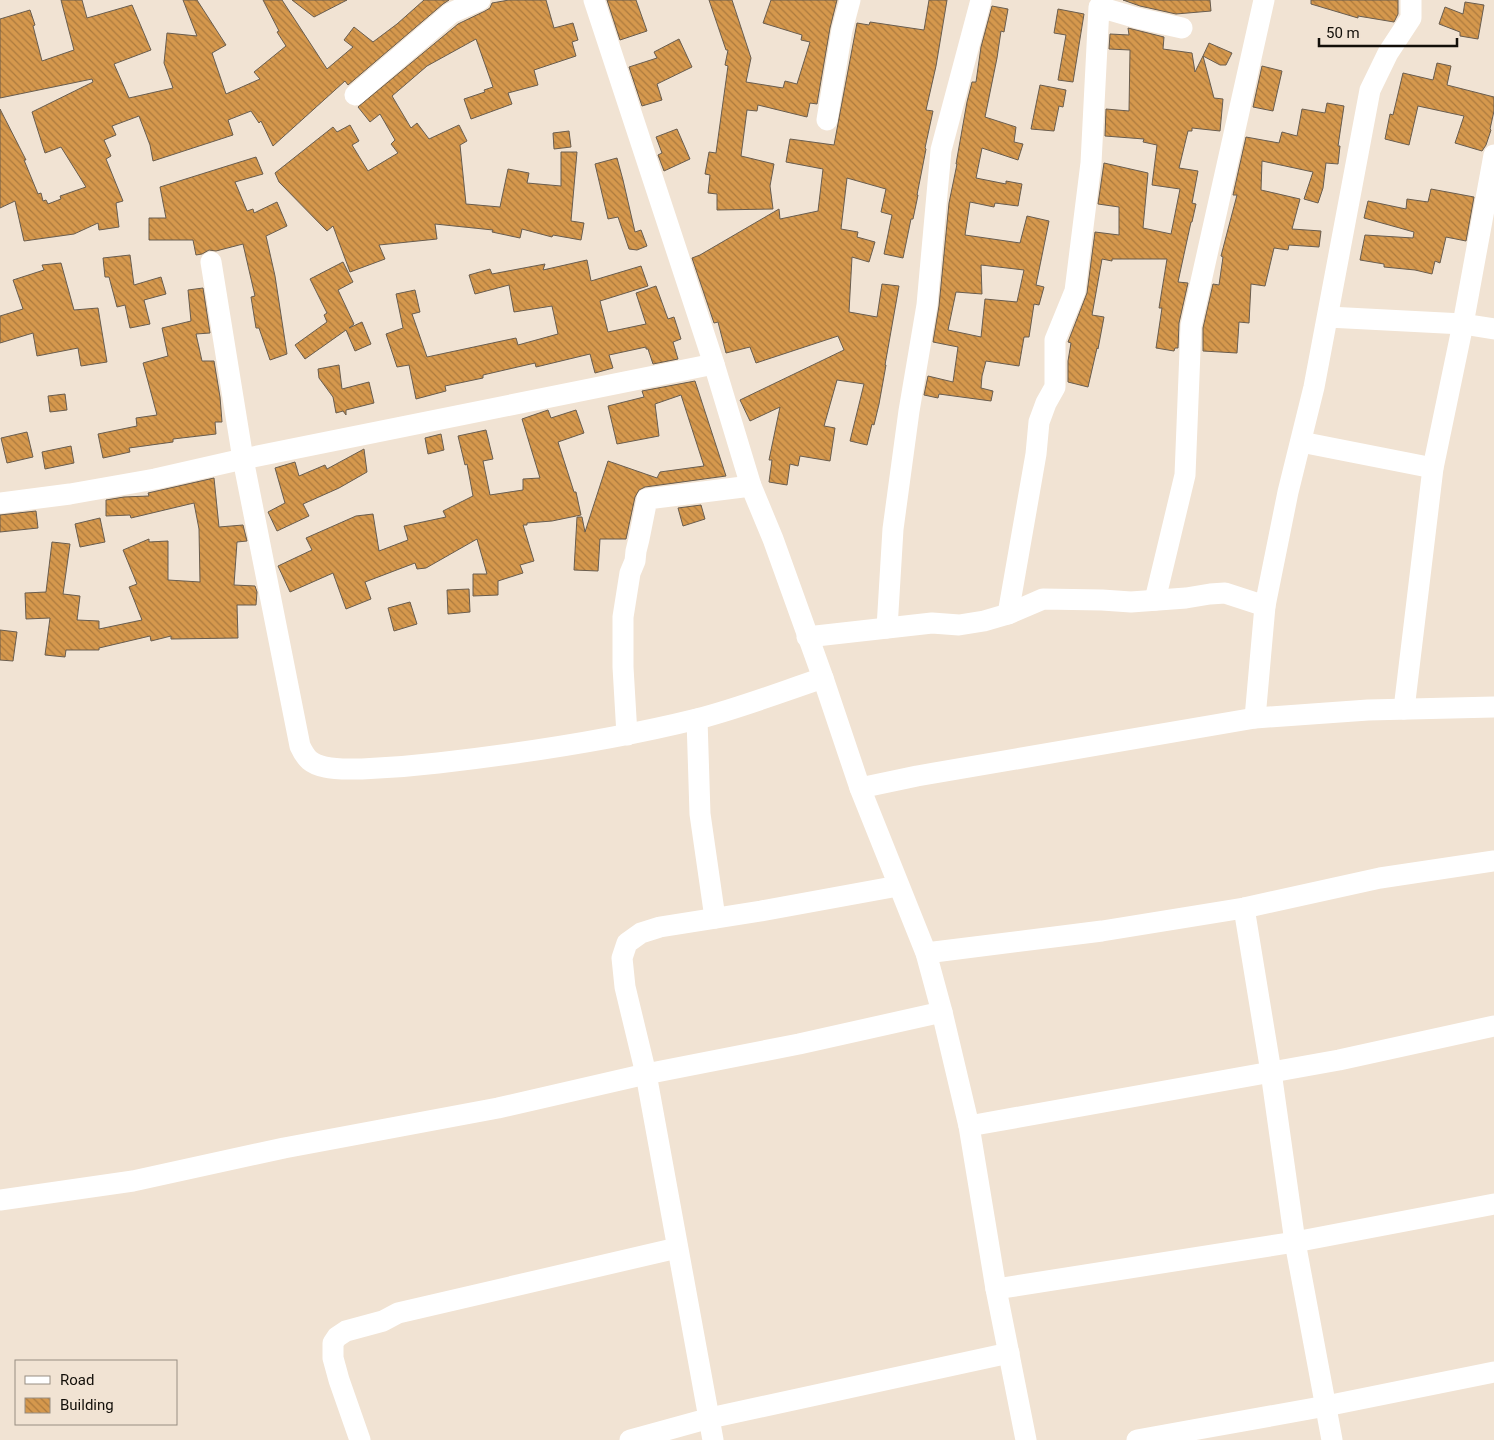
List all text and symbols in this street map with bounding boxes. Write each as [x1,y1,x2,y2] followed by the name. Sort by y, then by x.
[1319,15,1456,47] scale bar
[1326,24,1360,42] text: 50 m
[15,1360,178,1425] legend
[60,1371,94,1389] text: Road
[60,1396,114,1414] text: Building

